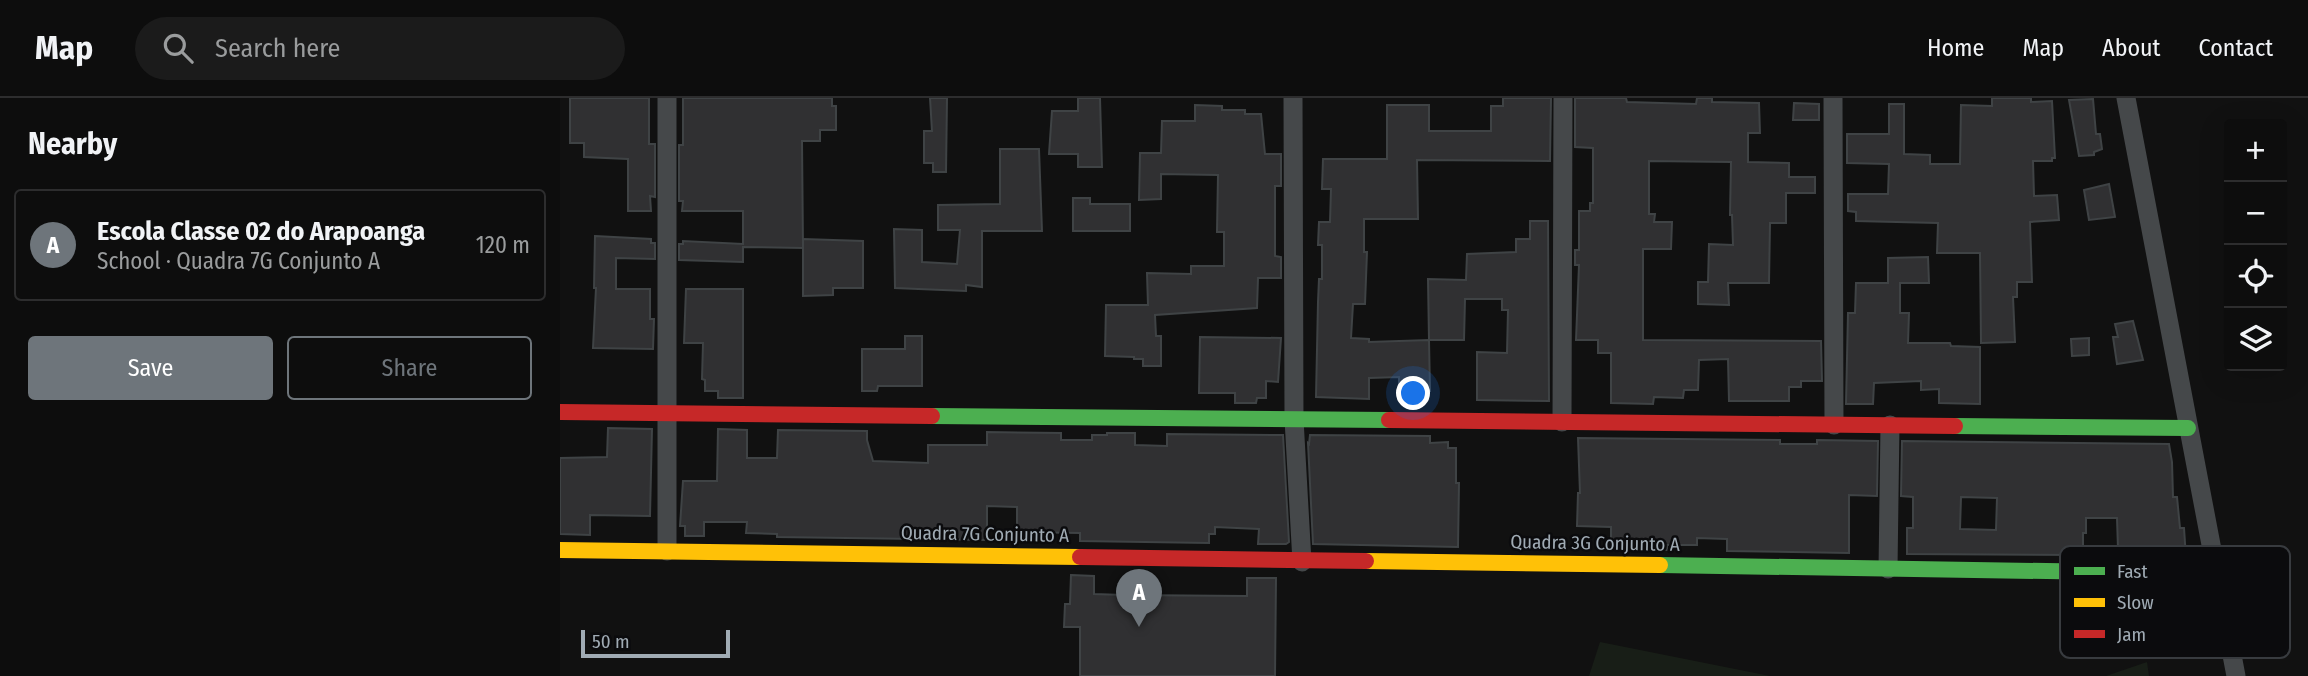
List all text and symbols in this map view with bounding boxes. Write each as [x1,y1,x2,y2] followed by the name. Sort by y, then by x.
[135,17,625,80] search box
[35,28,93,68] text: Map
[159,29,197,67] icon: search
[215,33,340,64] text: Search here
[1927,34,1984,62] text: Home
[2022,34,2064,62] text: Map
[2102,34,2160,62] text: About
[2198,34,2273,62] text: Contact
[2224,119,2287,371] map controls
[2224,119,2287,182] button: +
[28,126,117,162] text: Nearby
[2224,182,2287,245] button: −
[97,216,425,247] text: Escola Classe 02 do Arapoanga
[47,231,59,259] text: A
[476,231,530,259] text: 120 m
[2224,245,2287,308] button: locate
[97,247,380,275] text: School · Quadra 7G Conjunto A
[2224,308,2287,371] button: layers
[28,336,273,400] button: Save
[287,336,532,400] button: Share
[1396,376,1430,410] your location
[901,521,1069,547] street label: Quadra 7G Conjunto A
[1510,530,1680,556] street label: Quadra 3G Conjunto A
[2060,546,2290,658] legend
[2117,560,2148,583] text: Fast
[1116,569,1162,627] pin: A
[2117,591,2154,614] text: Slow
[2117,623,2146,646] text: Jam
[581,627,730,659] scale bar
[592,630,630,653] text: 50 m

